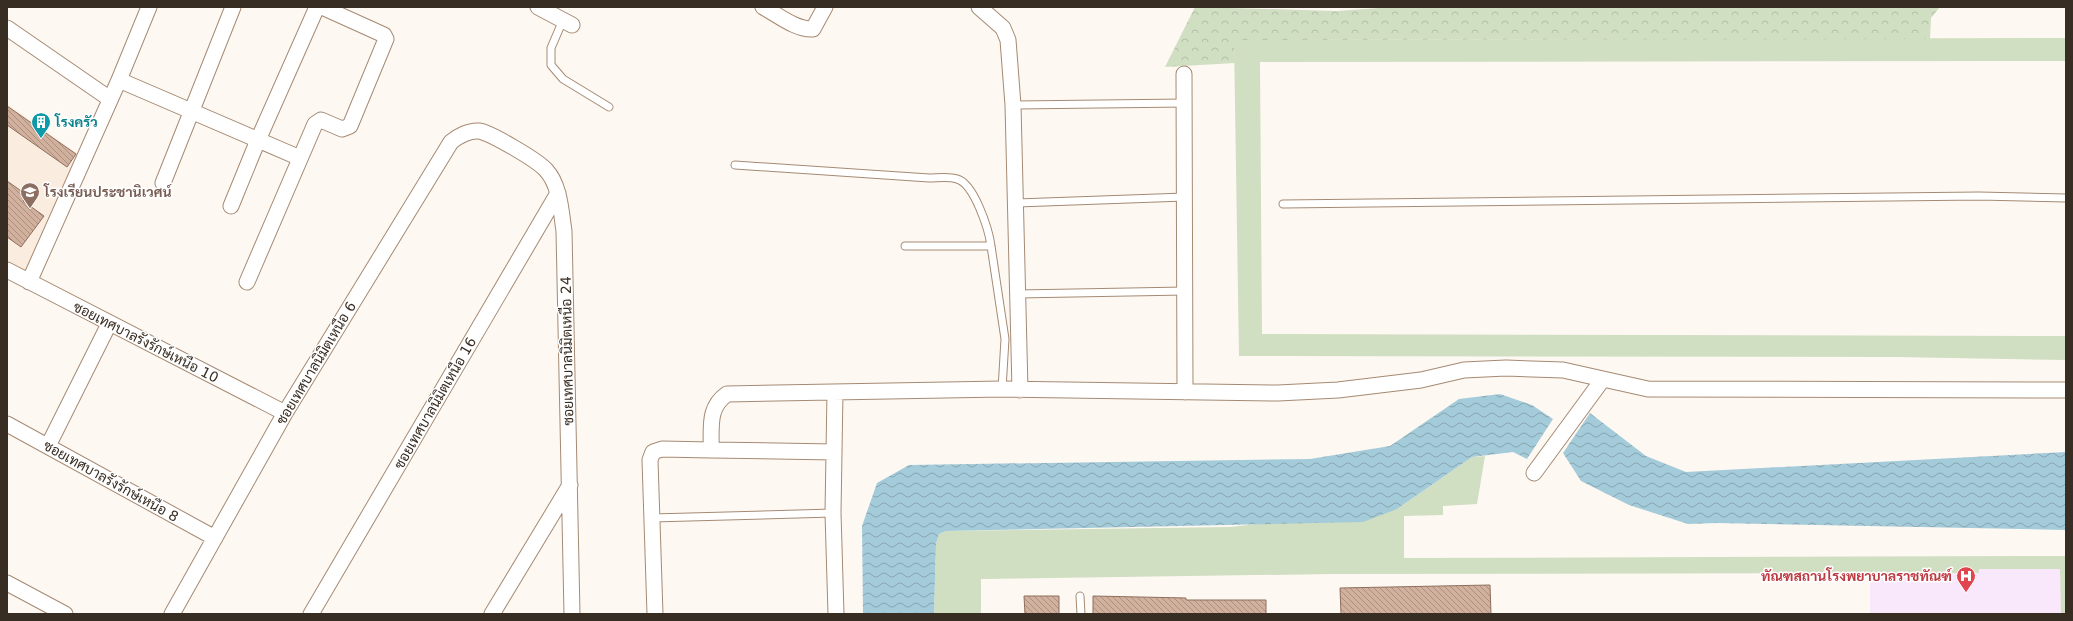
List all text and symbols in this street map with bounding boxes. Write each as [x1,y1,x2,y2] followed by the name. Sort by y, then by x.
[30,111,52,139] building icon: โรงครัว
[54,113,98,130] place label: โรงครัว
[19,181,41,209] school or university icon: โรงเรียนประชานิเวศน์
[43,183,172,200] place label: โรงเรียนประชานิเวศน์
[557,276,576,426] street label: ซอยเทศบาลนิมิตเหนือ 24
[71,297,222,386] street label: ซอยเทศบาลรังรักษ์เหนือ 10
[272,298,359,427] street label: ซอยเทศบาลนิมิตเหนือ 6
[390,334,479,472] street label: ซอยเทศบาลนิมิตเหนือ 16
[41,436,182,525] street label: ซอยเทศบาลรังรักษ์เหนือ 8
[1955,565,1977,593] hospital icon: ทัณฑสถานโรงพยาบาลราชทัณฑ์
[1761,567,1953,584] place label: ทัณฑสถานโรงพยาบาลราชทัณฑ์

